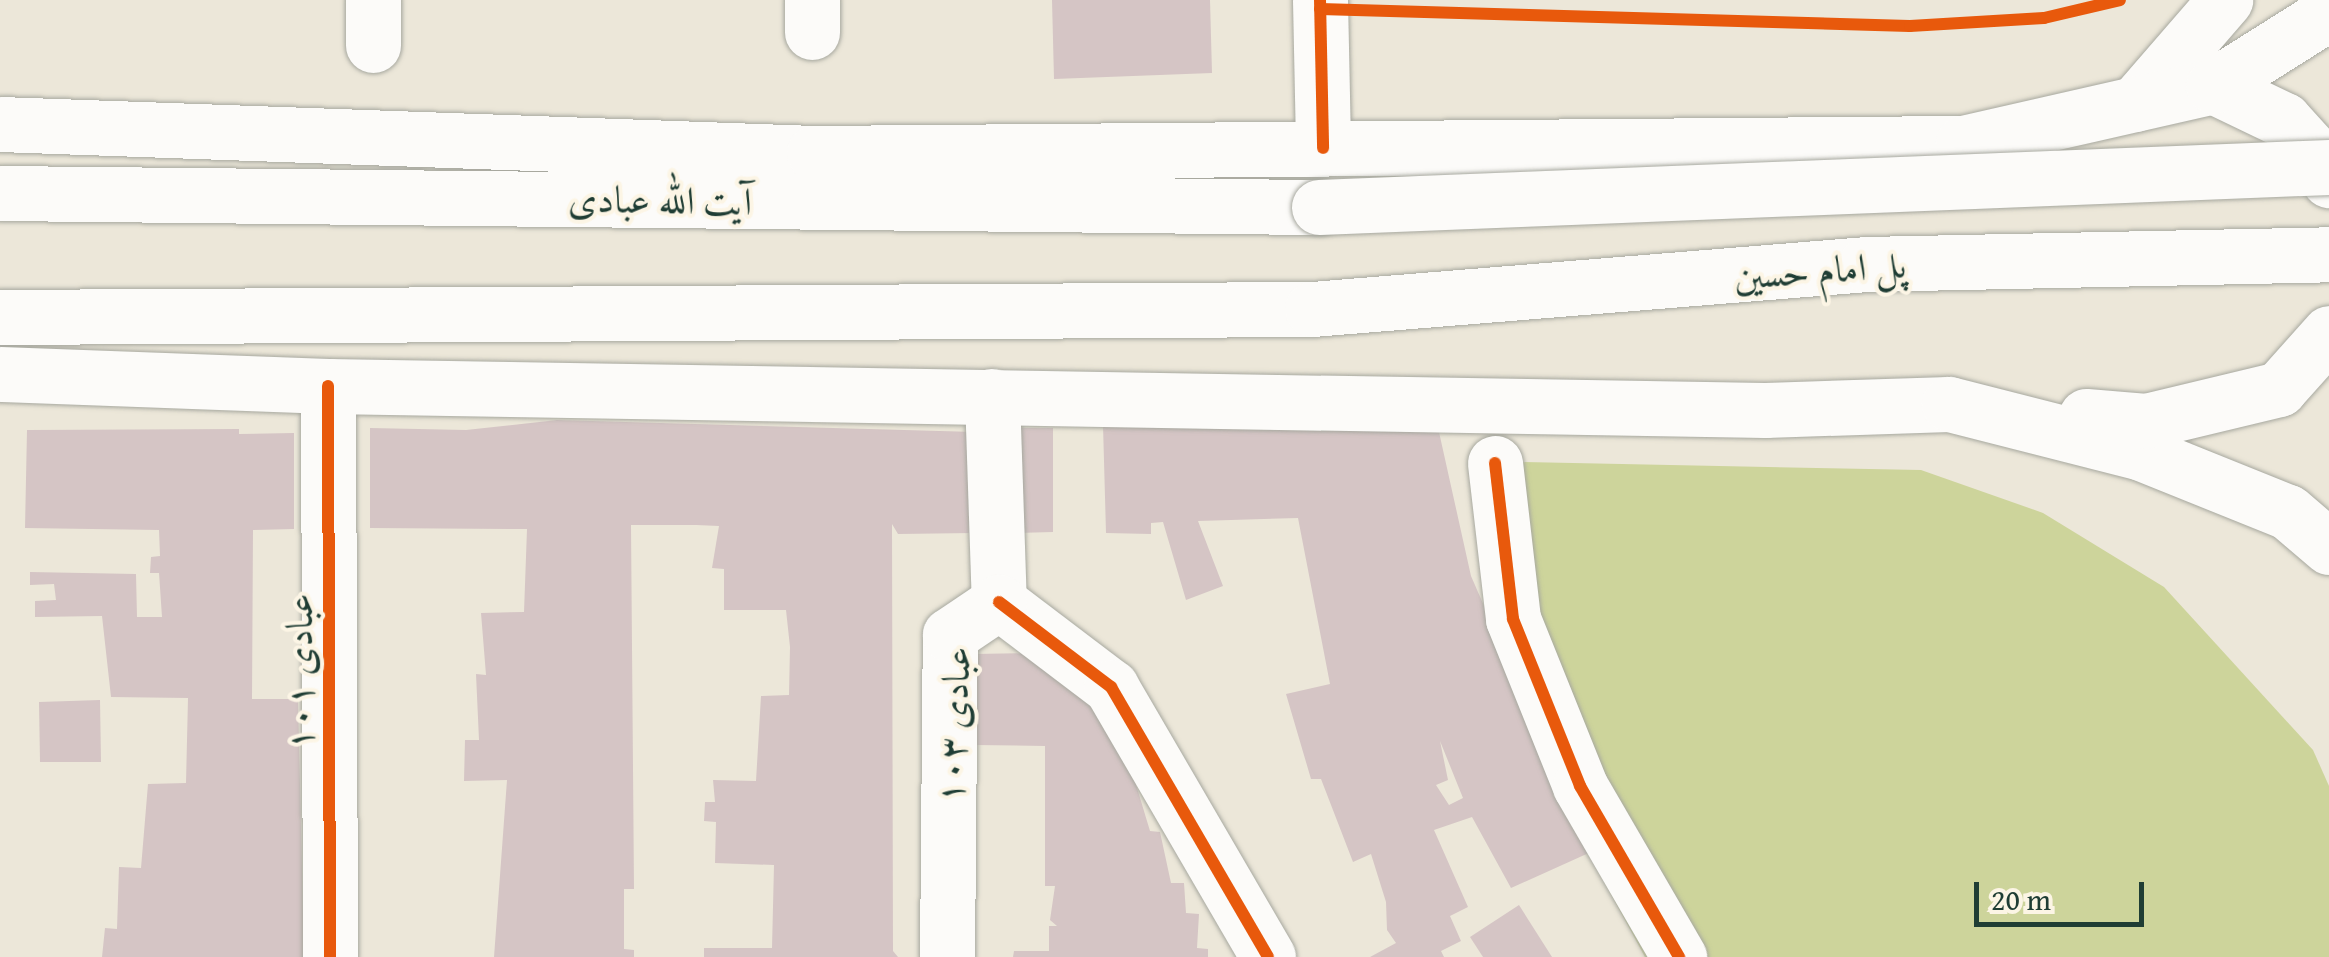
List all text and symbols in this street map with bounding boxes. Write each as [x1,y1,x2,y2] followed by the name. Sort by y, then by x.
[568,176,752,224] street label: آیت الله عبادی
[1732,241,1908,299] street label: پل امام حسین
[276,593,322,751] street label: عبادی ۱۰۱
[926,645,980,805] street label: عبادی ۱۰۳
[1979,862,2149,924] scale bar
[1991,877,2051,921] text: 20 m

